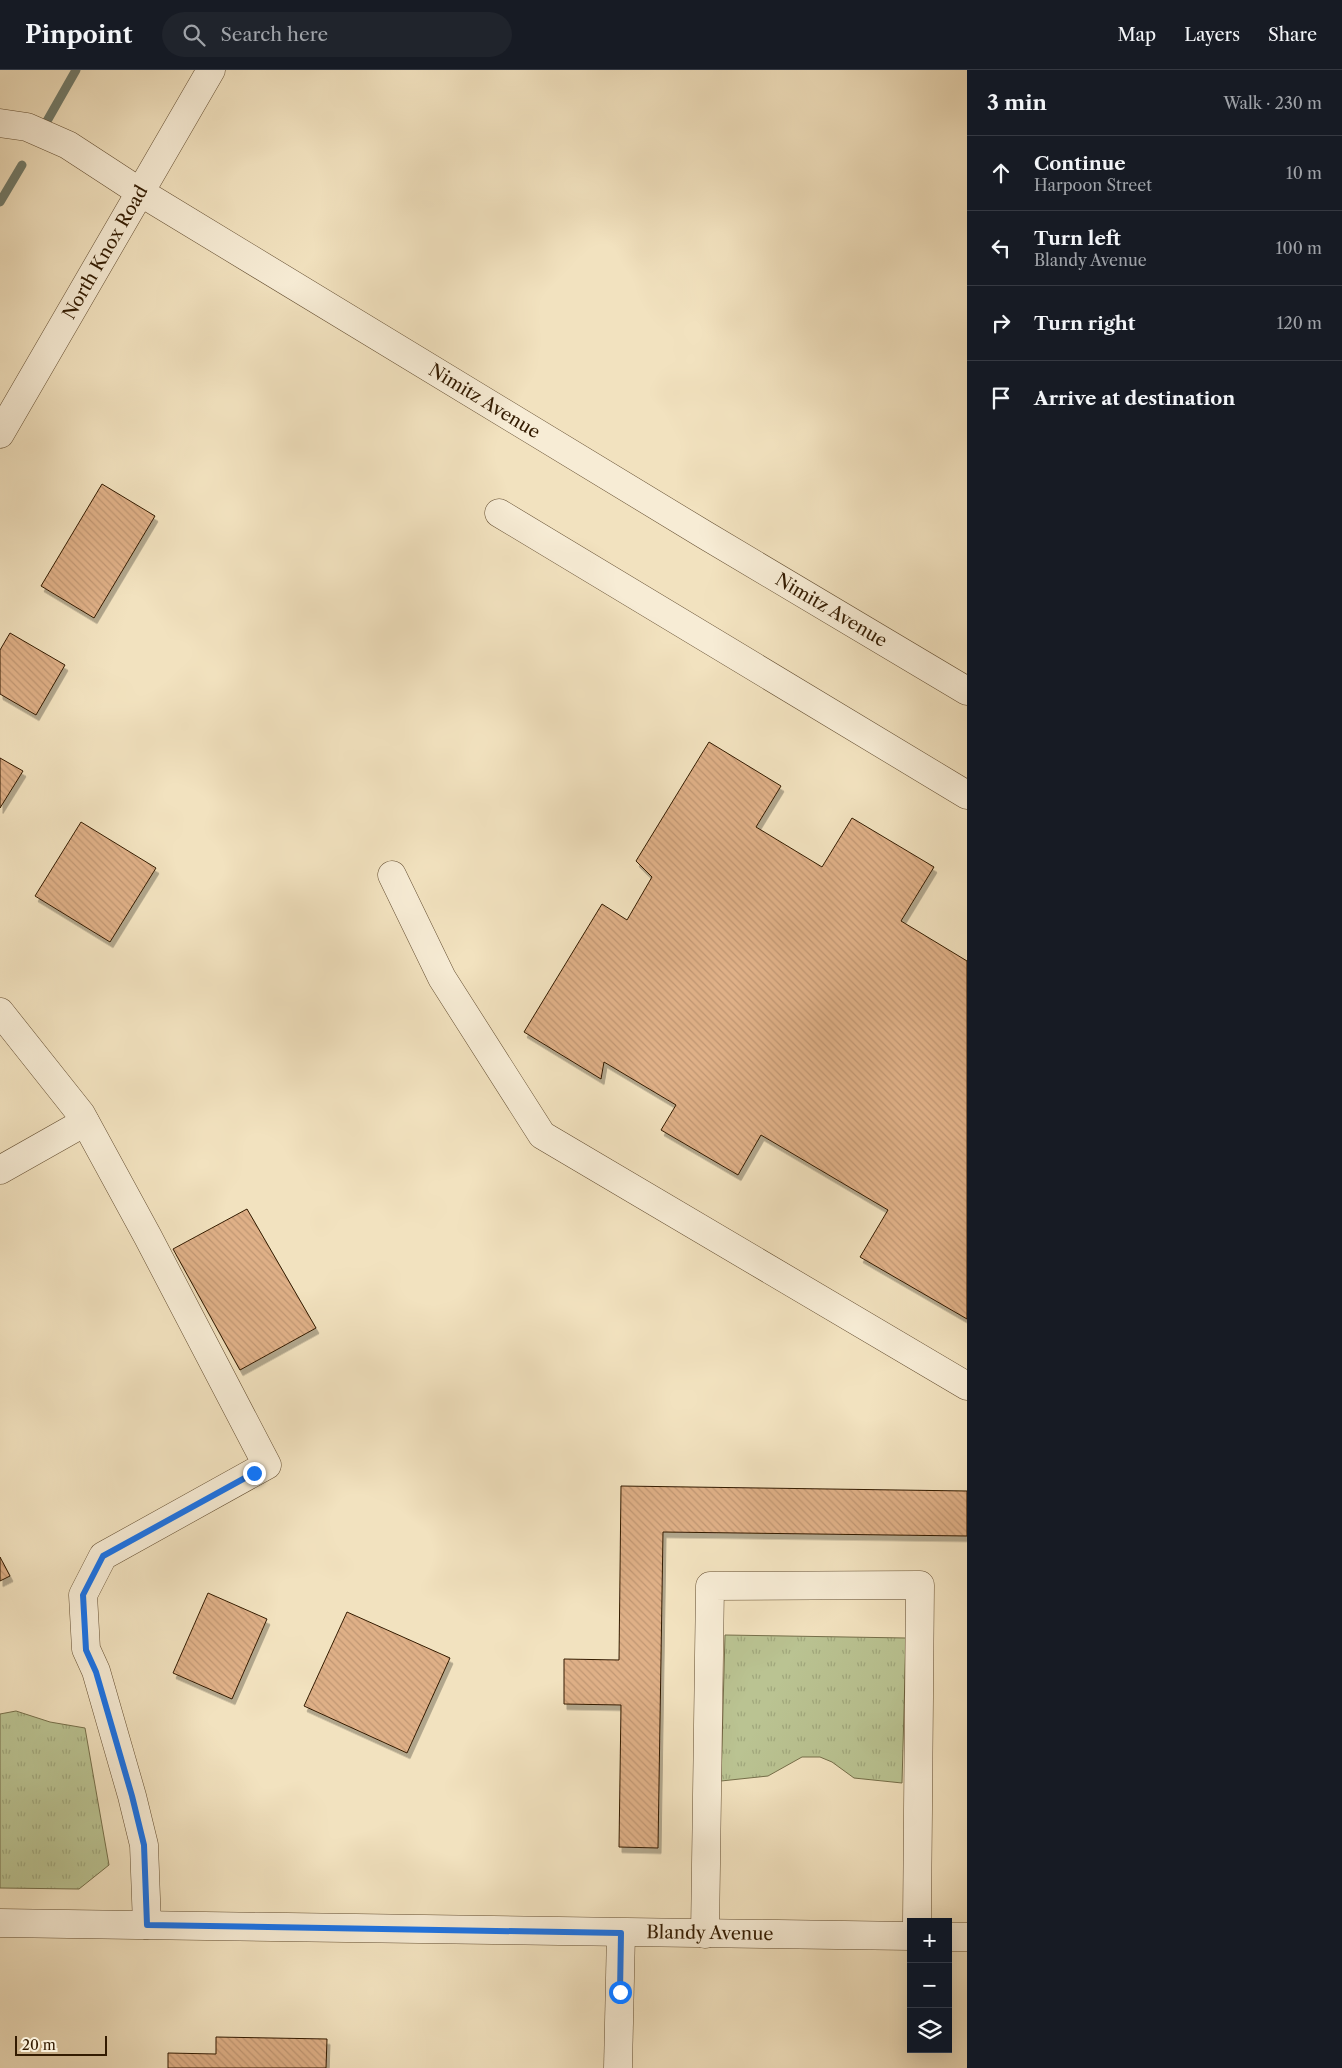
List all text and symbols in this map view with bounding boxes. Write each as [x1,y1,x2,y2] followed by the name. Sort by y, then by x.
[162,12,512,57] search box
[25,20,132,49] text: Pinpoint
[180,21,208,49] icon: search
[220,23,328,46] text: Search here
[1118,24,1156,46] text: Map
[1184,24,1240,46] text: Layers
[1268,24,1317,46] text: Share
[987,90,1047,115] text: 3 min
[1223,93,1322,113] text: Walk · 230 m
[1034,152,1126,175] text: Continue
[987,159,1015,187] icon: ahead
[1286,163,1322,183] text: 10 m
[1034,175,1152,195] text: Harpoon Street
[58,181,153,323] street label: North Knox Road
[1034,227,1121,250] text: Turn left
[987,234,1015,262] icon: left
[1276,238,1322,258] text: 100 m
[1034,250,1147,270] text: Blandy Avenue
[987,309,1015,337] icon: right
[1034,312,1135,335] text: Turn right
[1277,313,1322,333] text: 120 m
[425,359,544,443] street label: Nimitz Avenue
[987,384,1015,412] icon: arrive
[1034,387,1235,410] text: Arrive at destination
[771,568,891,652] street label: Nimitz Avenue
[243,1462,266,1485] route end
[907,1918,952,2053] map controls
[907,1918,952,1963] button: +
[646,1921,774,1945] street label: Blandy Avenue
[907,1963,952,2008] button: −
[609,1981,632,2004] route start
[907,2008,952,2053] button: layers
[15,2033,108,2056] scale bar
[22,2036,56,2054] text: 20 m

